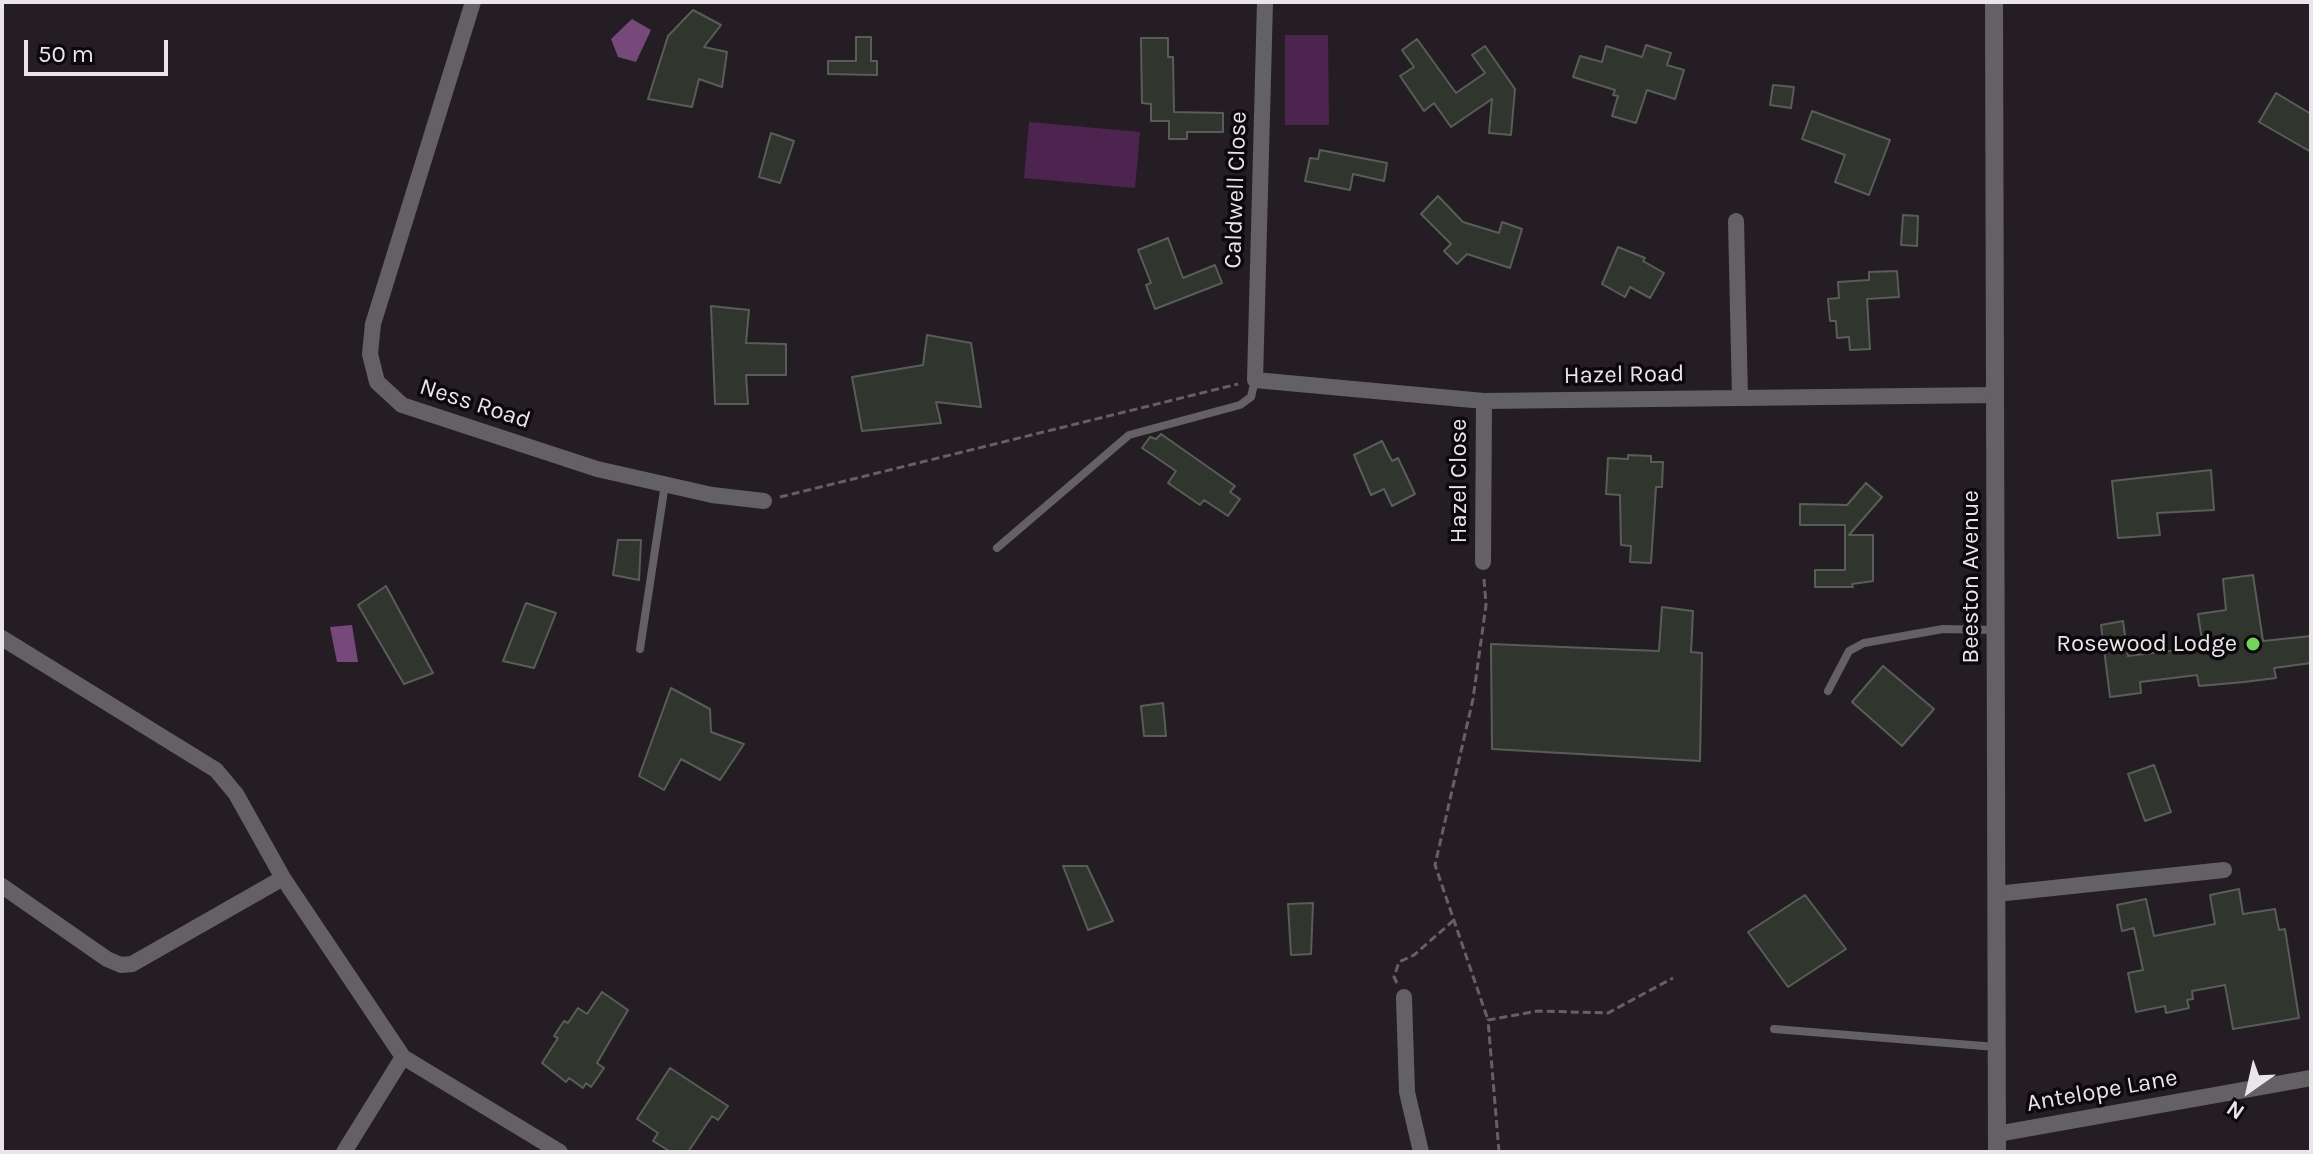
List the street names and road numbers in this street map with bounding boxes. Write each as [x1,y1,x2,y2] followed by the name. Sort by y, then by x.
[1219,111,1253,269] street label: Caldwell Close
[1563,360,1685,390] street label: Hazel Road
[416,373,534,435] street label: Ness Road
[1445,419,1473,543] street label: Hazel Close
[1957,490,1985,664] street label: Beeston Avenue
[2024,1064,2180,1118] street label: Antelope Lane

